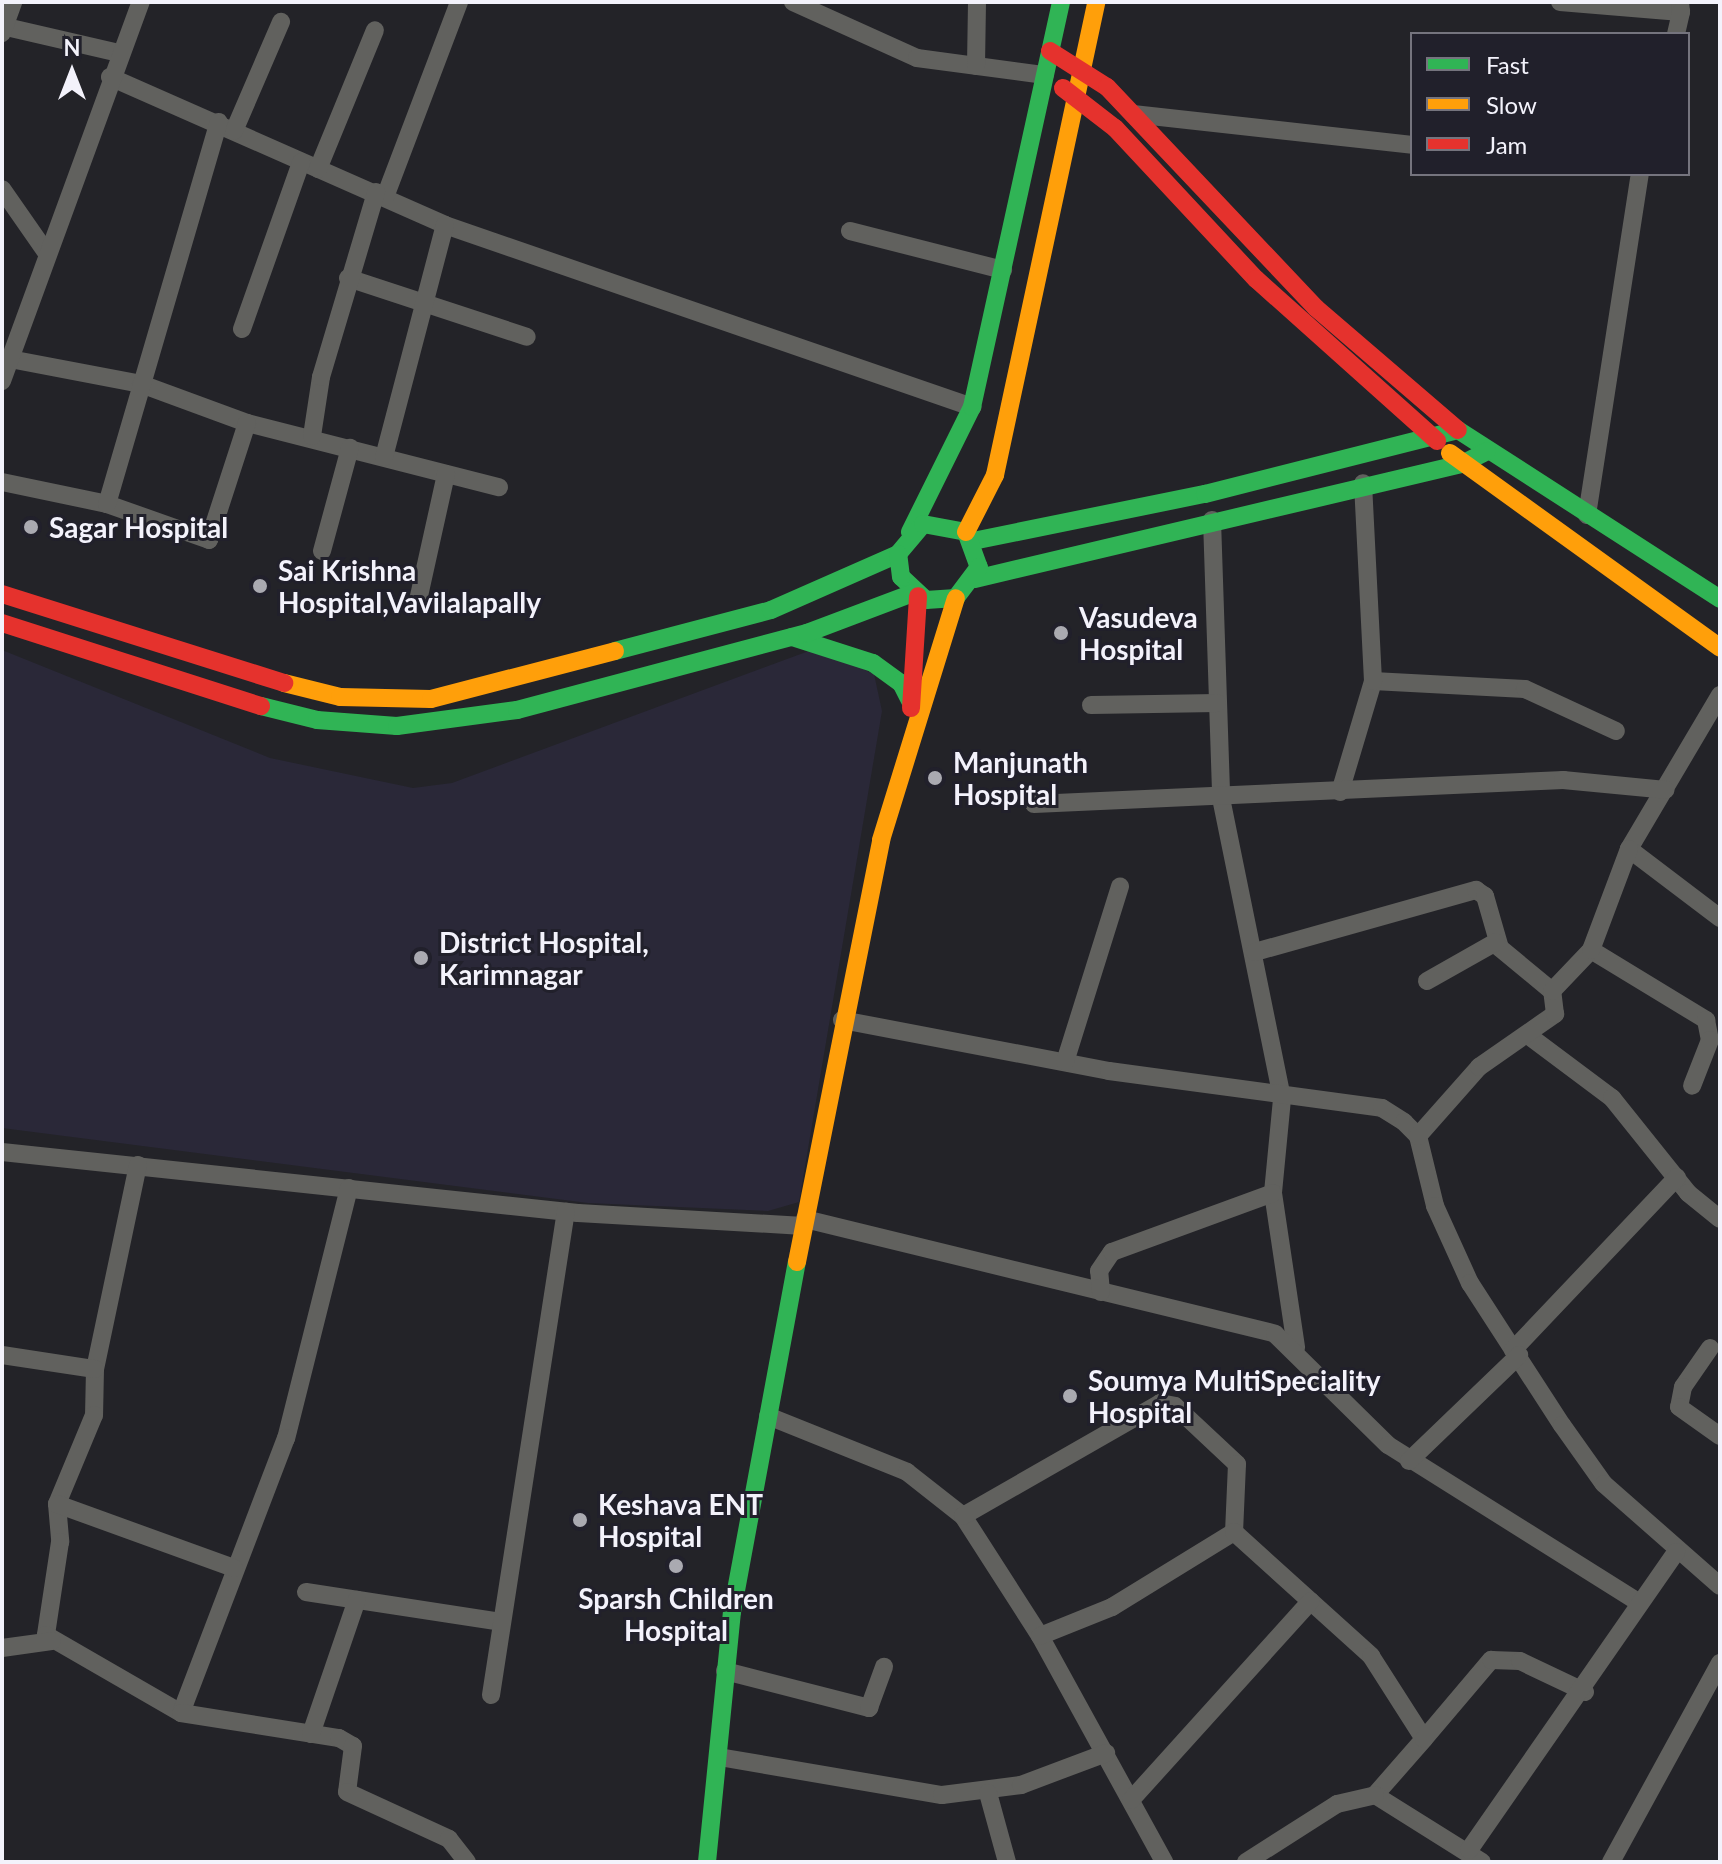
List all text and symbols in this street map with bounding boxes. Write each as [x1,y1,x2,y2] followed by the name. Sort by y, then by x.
[32,32,112,112] north arrow
[1410,32,1690,176] legend
[64,34,80,61] text: N
[1486,50,1529,79] text: Fast
[1486,90,1537,119] text: Slow
[1486,130,1527,159] text: Jam
[49,510,229,544] place label: Sagar Hospital
[20,516,42,538] marker: Sagar Hospital
[278,553,541,619] place label: Sai Krishna Hospital,Vavilalapally
[249,575,271,597] marker: Sai Krishna Hospital,Vavilalapally
[1079,600,1198,666] place label: Vasudeva Hospital
[1050,622,1072,644] marker: Vasudeva Hospital
[953,745,1088,811] place label: Manjunath Hospital
[924,767,946,789] marker: Manjunath Hospital
[439,925,649,991] place label: District Hospital, Karimnagar
[410,947,432,969] marker: District Hospital, Karimnagar
[1088,1363,1381,1429] place label: Soumya MultiSpeciality Hospital
[1059,1385,1081,1407] marker: Soumya MultiSpeciality Hospital
[598,1487,763,1553] place label: Keshava ENT Hospital
[569,1509,591,1531] marker: Keshava ENT Hospital
[665,1555,687,1577] marker: Sparsh Children Hospital
[578,1581,774,1647] place label: Sparsh Children Hospital

